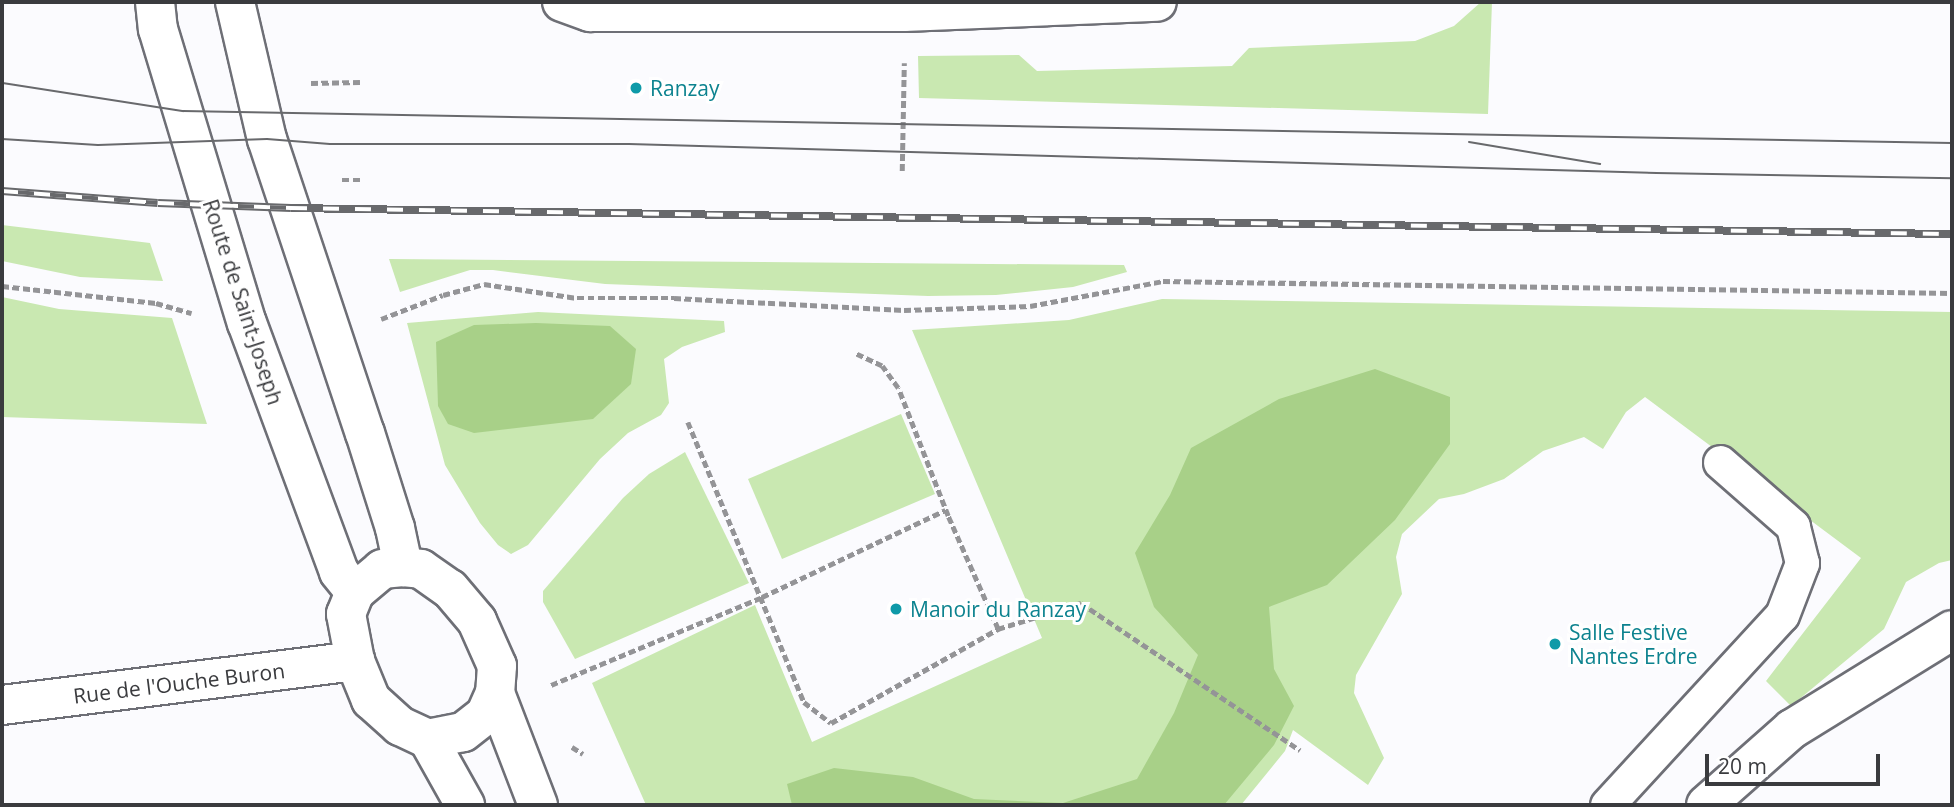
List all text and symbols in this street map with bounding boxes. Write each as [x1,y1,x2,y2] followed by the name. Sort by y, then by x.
[650,75,720,101] place label: Ranzay
[628,80,644,96] marker: Ranzay
[198,196,288,408] street label: Route de Saint-Joseph
[910,596,1086,622] place label: Manoir du Ranzay
[888,601,904,617] marker: Manoir du Ranzay
[1569,619,1698,669] place label: Salle Festive Nantes Erdre
[1547,636,1563,652] marker: Salle Festive Nantes Erdre
[72,658,286,708] street label: Rue de l'Ouche Buron
[1709,740,1884,784] scale bar
[1718,752,1767,780] text: 20 m

